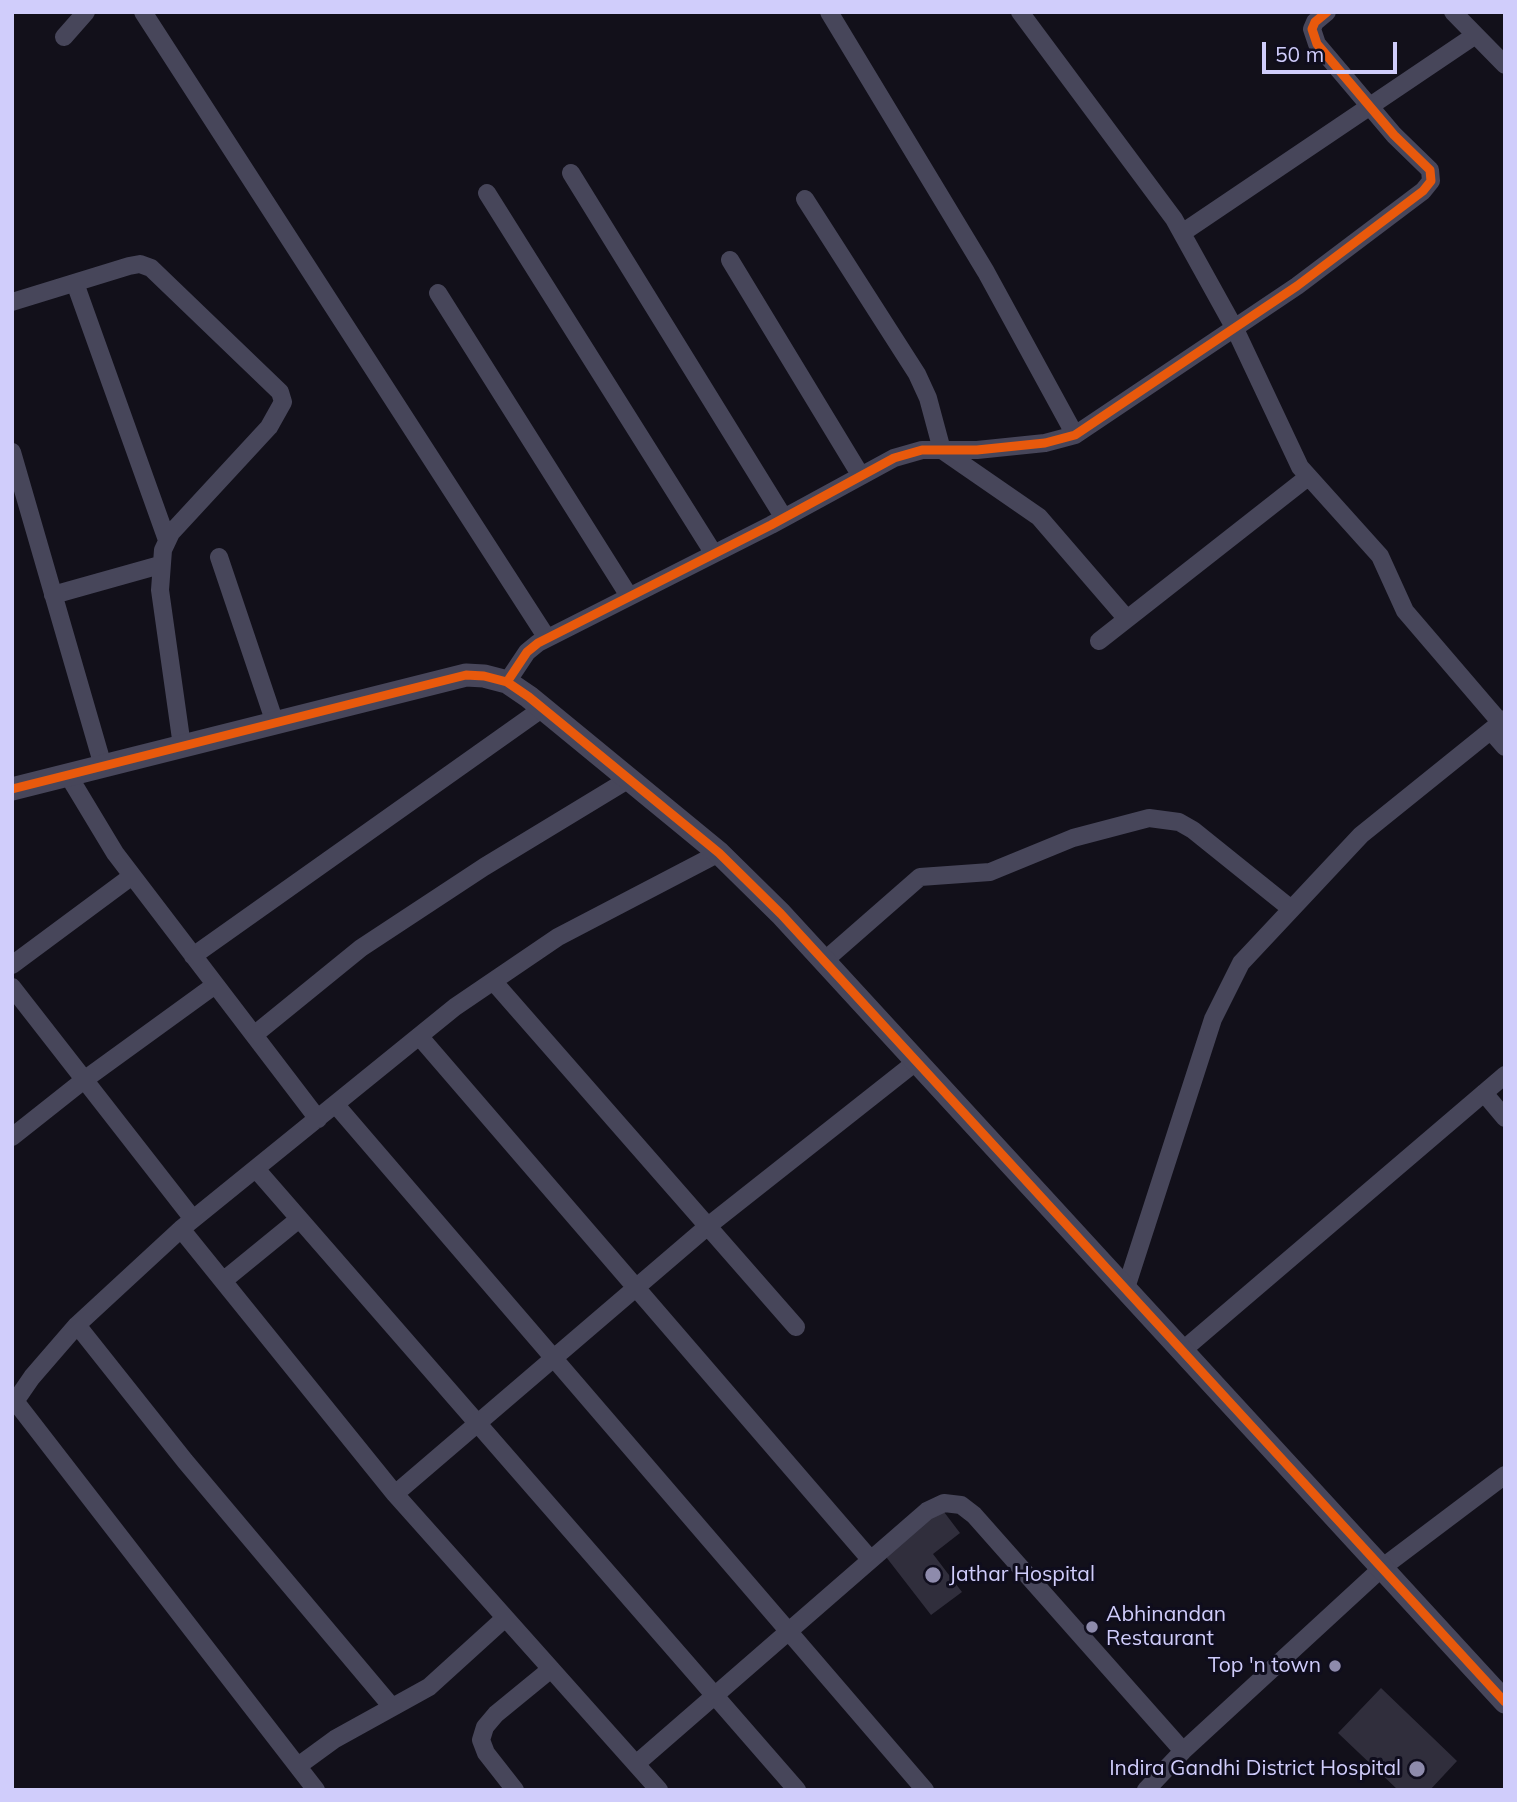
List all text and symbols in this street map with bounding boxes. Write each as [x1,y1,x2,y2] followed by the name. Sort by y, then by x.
[1265,28,1400,72] scale bar
[1275,41,1324,67] text: 50 m
[949,1562,1095,1588] place label: Jathar Hospital
[923,1565,943,1585] marker: Jathar Hospital
[1106,1602,1226,1652] place label: Abhinandan Restaurant
[1084,1619,1100,1635] marker: Abhinandan Restaurant
[1208,1653,1321,1679] place label: Top 'n town
[1327,1658,1343,1674] marker: Top 'n town
[1109,1756,1401,1782] place label: Indira Gandhi District Hospital
[1407,1759,1427,1779] marker: Indira Gandhi District Hospital

